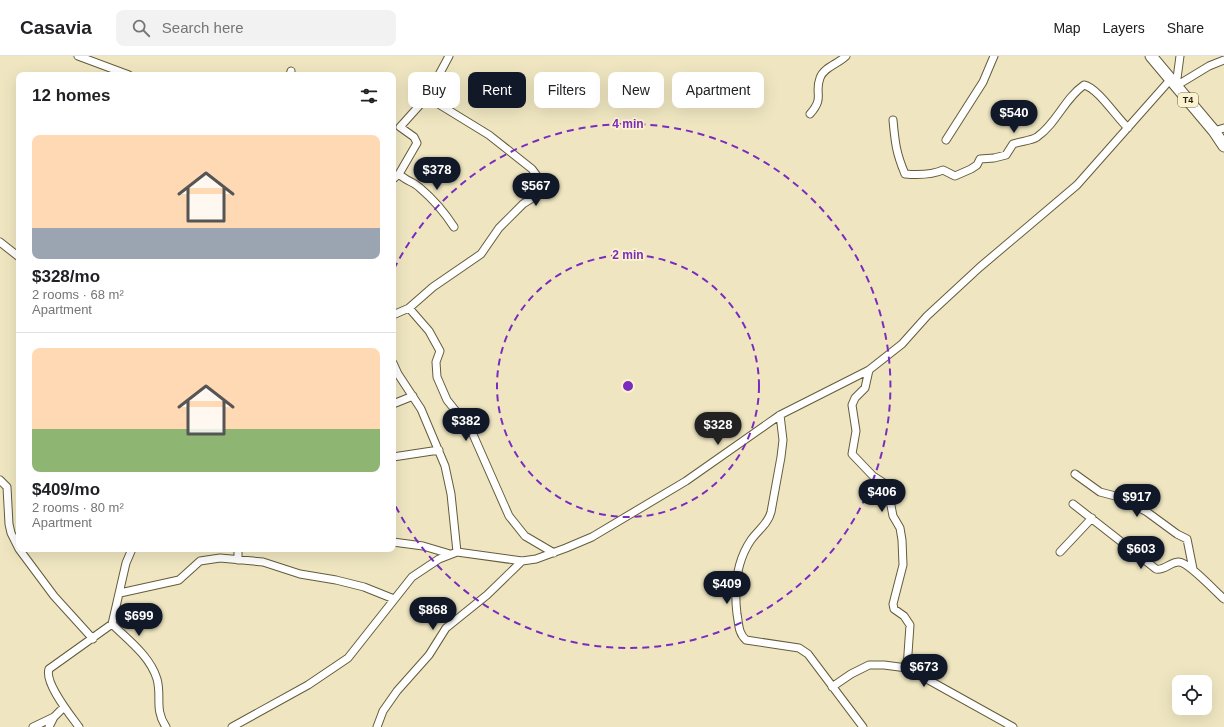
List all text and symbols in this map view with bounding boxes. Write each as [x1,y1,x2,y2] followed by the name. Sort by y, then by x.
[116,10,396,46] search box
[20,17,92,38] text: Casavia
[130,17,152,39] icon: search
[162,19,244,36] text: Search here
[1053,20,1081,36] text: Map
[1103,20,1145,36] text: Layers
[1167,20,1204,36] text: Share
[408,72,460,108] chip: Buy
[468,72,526,108] chip: Rent
[534,72,600,108] chip: Filters
[608,72,664,108] chip: New
[672,72,764,108] chip: Apartment
[358,85,380,107] icon: filters
[32,86,110,105] text: 12 homes
[1178,93,1198,107] road number: T4
[990,100,1038,134] pin: $540
[1000,105,1028,120] text: $540
[612,117,644,131] text: 4 min
[413,157,461,191] pin: $378
[170,161,242,233] icon: home
[423,162,451,177] text: $378
[512,173,560,207] pin: $567
[522,178,550,193] text: $567
[612,248,644,262] text: 2 min
[32,267,100,286] text: $328/mo
[32,287,124,302] text: 2 rooms · 68 m²
[32,302,92,317] text: Apartment
[170,374,242,446] icon: home
[621,379,635,393] centre of rings
[442,408,490,442] pin: $382
[694,412,742,446] pin: $328
[452,413,480,428] text: $382
[704,417,732,432] text: $328
[858,479,906,513] pin: $406
[32,480,100,499] text: $409/mo
[868,484,896,499] text: $406
[1113,484,1161,518] pin: $917
[1123,489,1151,504] text: $917
[32,500,124,515] text: 2 rooms · 80 m²
[32,515,92,530] text: Apartment
[1117,536,1165,570] pin: $603
[1127,541,1155,556] text: $603
[703,571,751,605] pin: $409
[713,576,741,591] text: $409
[409,597,457,631] pin: $868
[419,602,447,617] text: $868
[115,603,163,637] pin: $699
[125,608,153,623] text: $699
[900,654,948,688] pin: $673
[910,659,938,674] text: $673
[1172,675,1212,715] map controls
[1172,675,1212,715] button: locate

